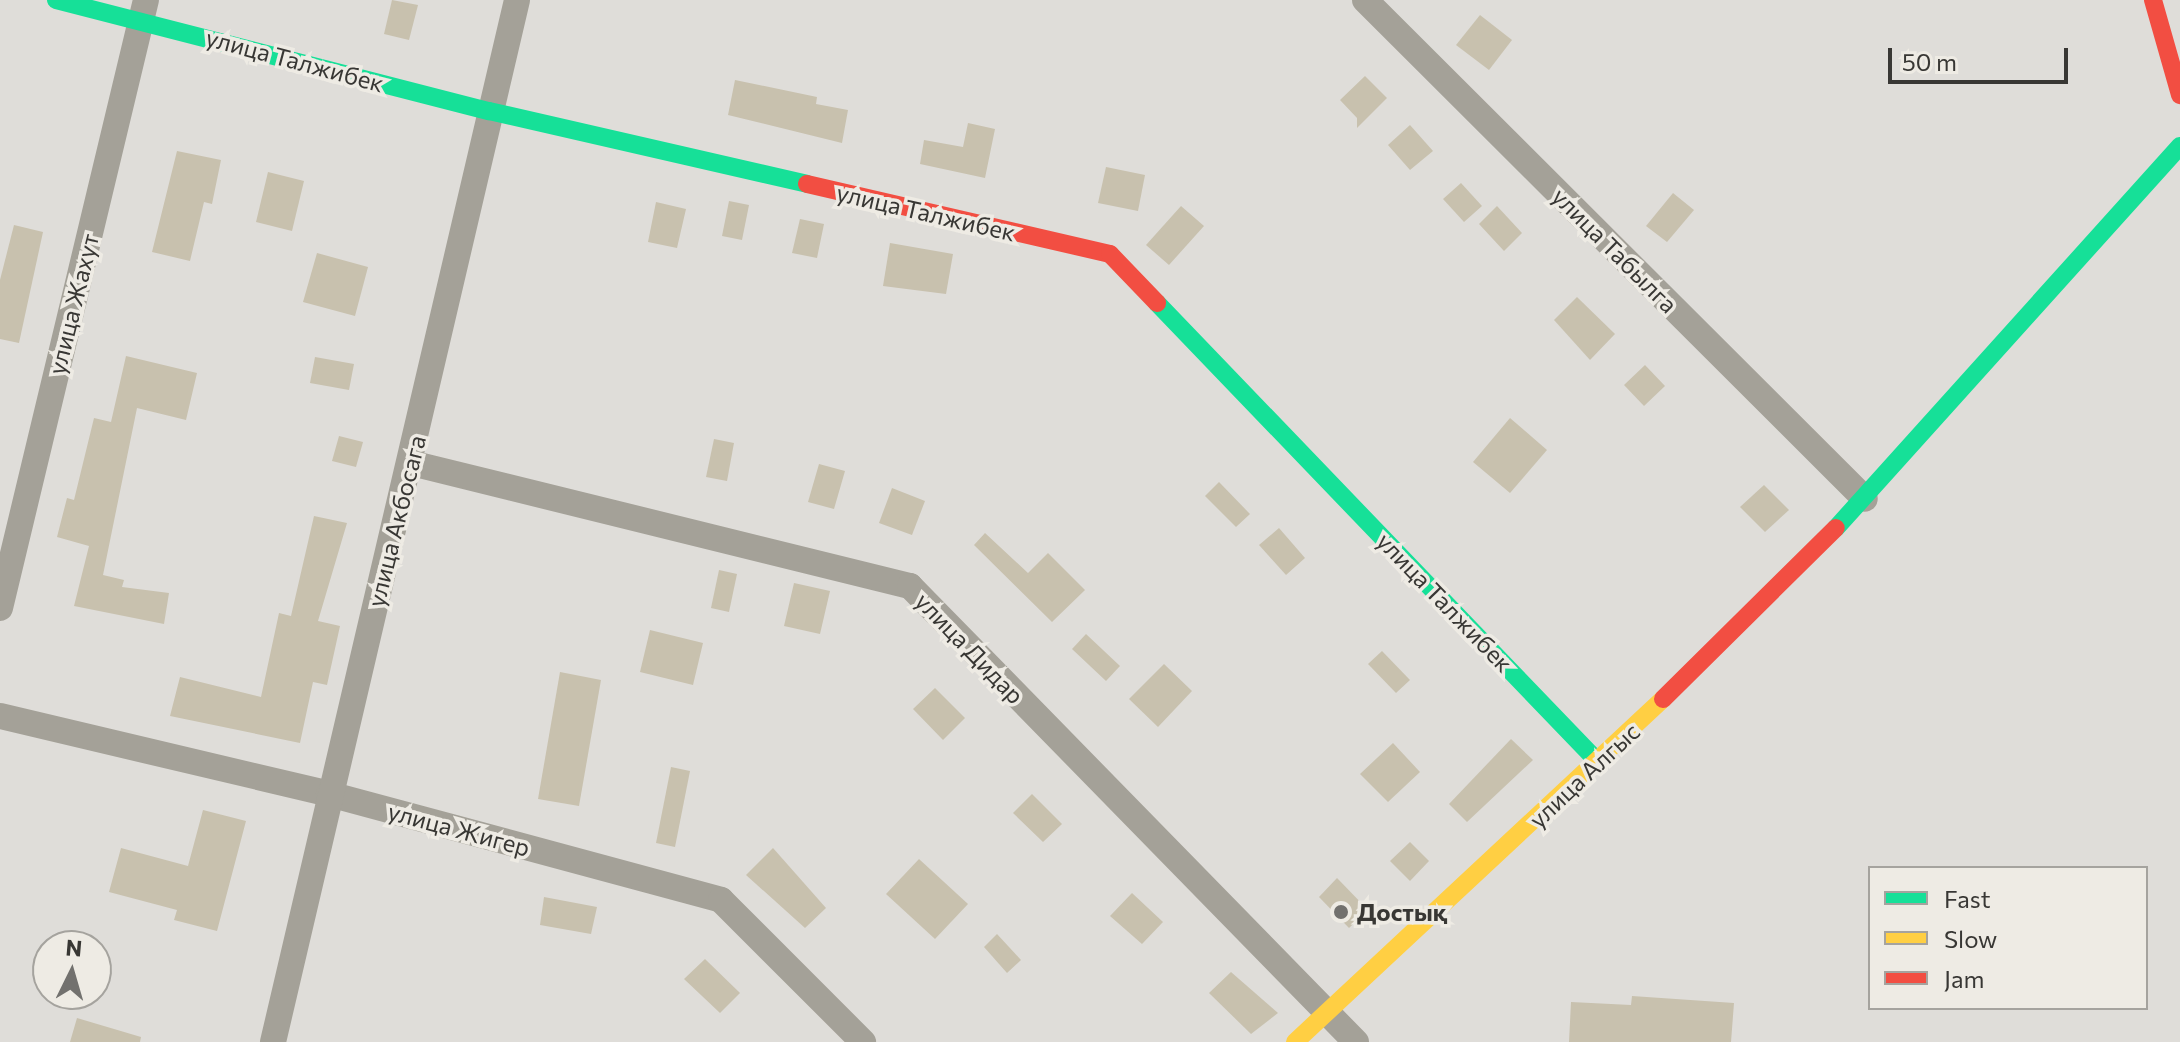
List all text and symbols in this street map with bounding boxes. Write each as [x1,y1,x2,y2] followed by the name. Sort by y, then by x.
[203,22,387,98] street label: улица Талжибек
[1892,32,2072,82] scale bar
[1902,47,1957,76] text: 50 m
[834,177,1018,247] street label: улица Талжибек
[1547,182,1683,318] street label: улица Табылга
[42,231,104,377] street label: улица Жахут
[361,432,431,610] street label: улица Акбосага
[1371,526,1519,678] street label: улица Талжибек
[910,586,1030,710] street label: улица Дидар
[1523,717,1645,833] street label: улица Алгыс
[385,796,533,862] street label: улица Жигер
[1868,866,2148,1010] legend
[1944,884,1991,913] text: Fast
[1357,898,1447,926] place label: Достық
[1332,903,1350,921] marker: Достық
[1944,924,1997,953] text: Slow
[32,930,112,1010] north arrow
[65,933,83,962] text: N
[1944,964,1984,993] text: Jam

